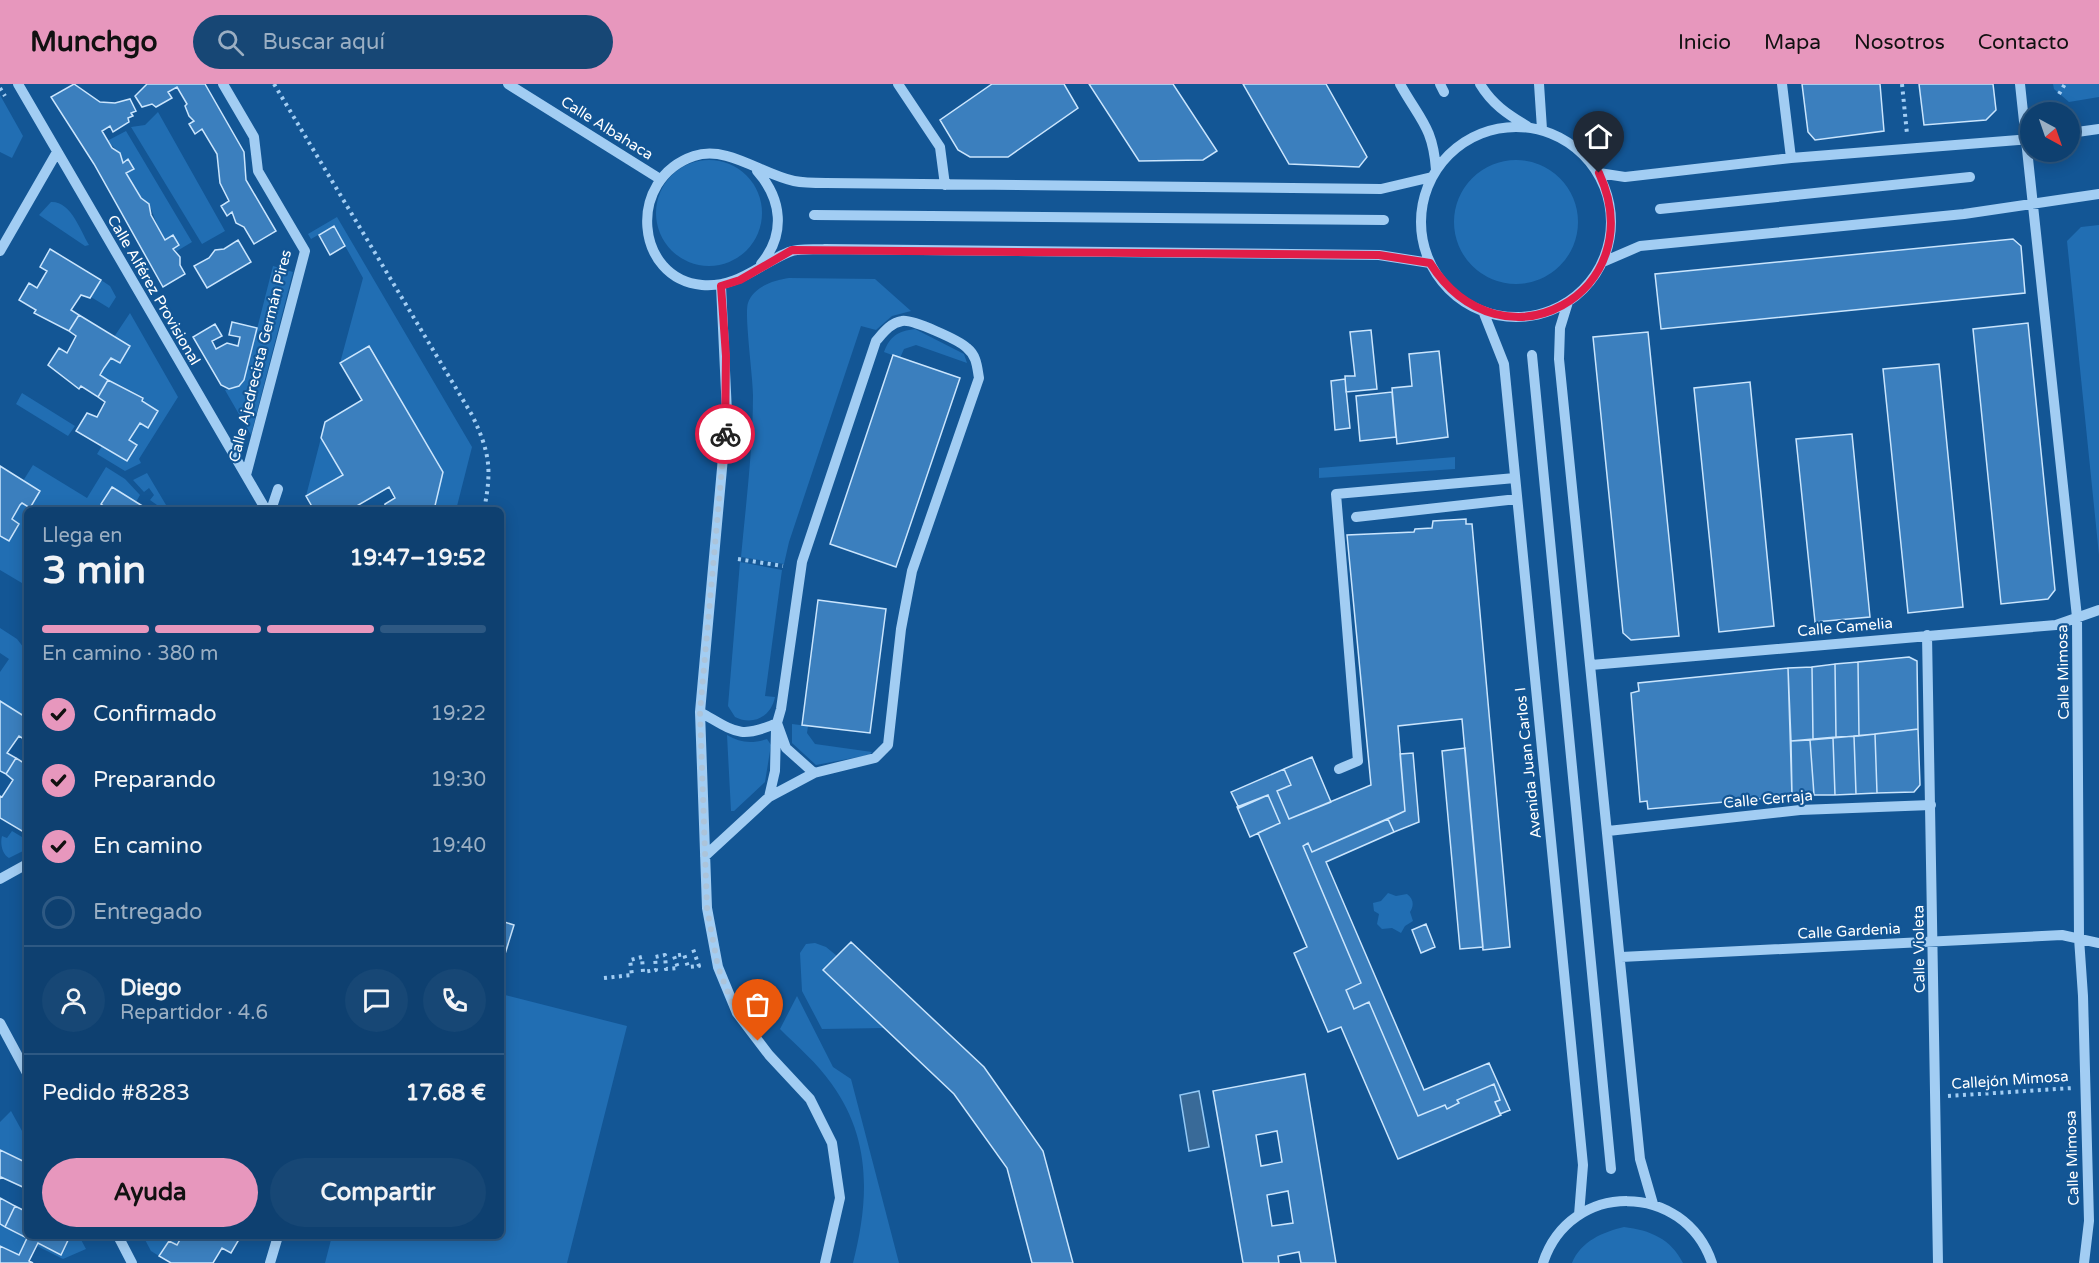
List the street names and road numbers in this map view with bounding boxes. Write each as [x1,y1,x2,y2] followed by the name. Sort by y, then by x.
[558,92,656,164] street label: Calle Albahaca
[104,212,204,368] street label: Calle Alférez Provisional
[225,248,295,464] street label: Calle Ajedrecista Germán Pires
[1797,614,1893,640] street label: Calle Camelia
[2053,624,2073,720] street label: Calle Mimosa
[1511,686,1545,840] street label: Avenida Juan Carlos I
[1723,786,1813,812] street label: Calle Cerraja
[1909,905,1929,993] street label: Calle Violeta
[1797,919,1901,943] street label: Calle Gardenia
[1951,1067,2069,1093] street label: Callejón Mimosa
[2061,1110,2083,1206] street label: Calle Mimosa

